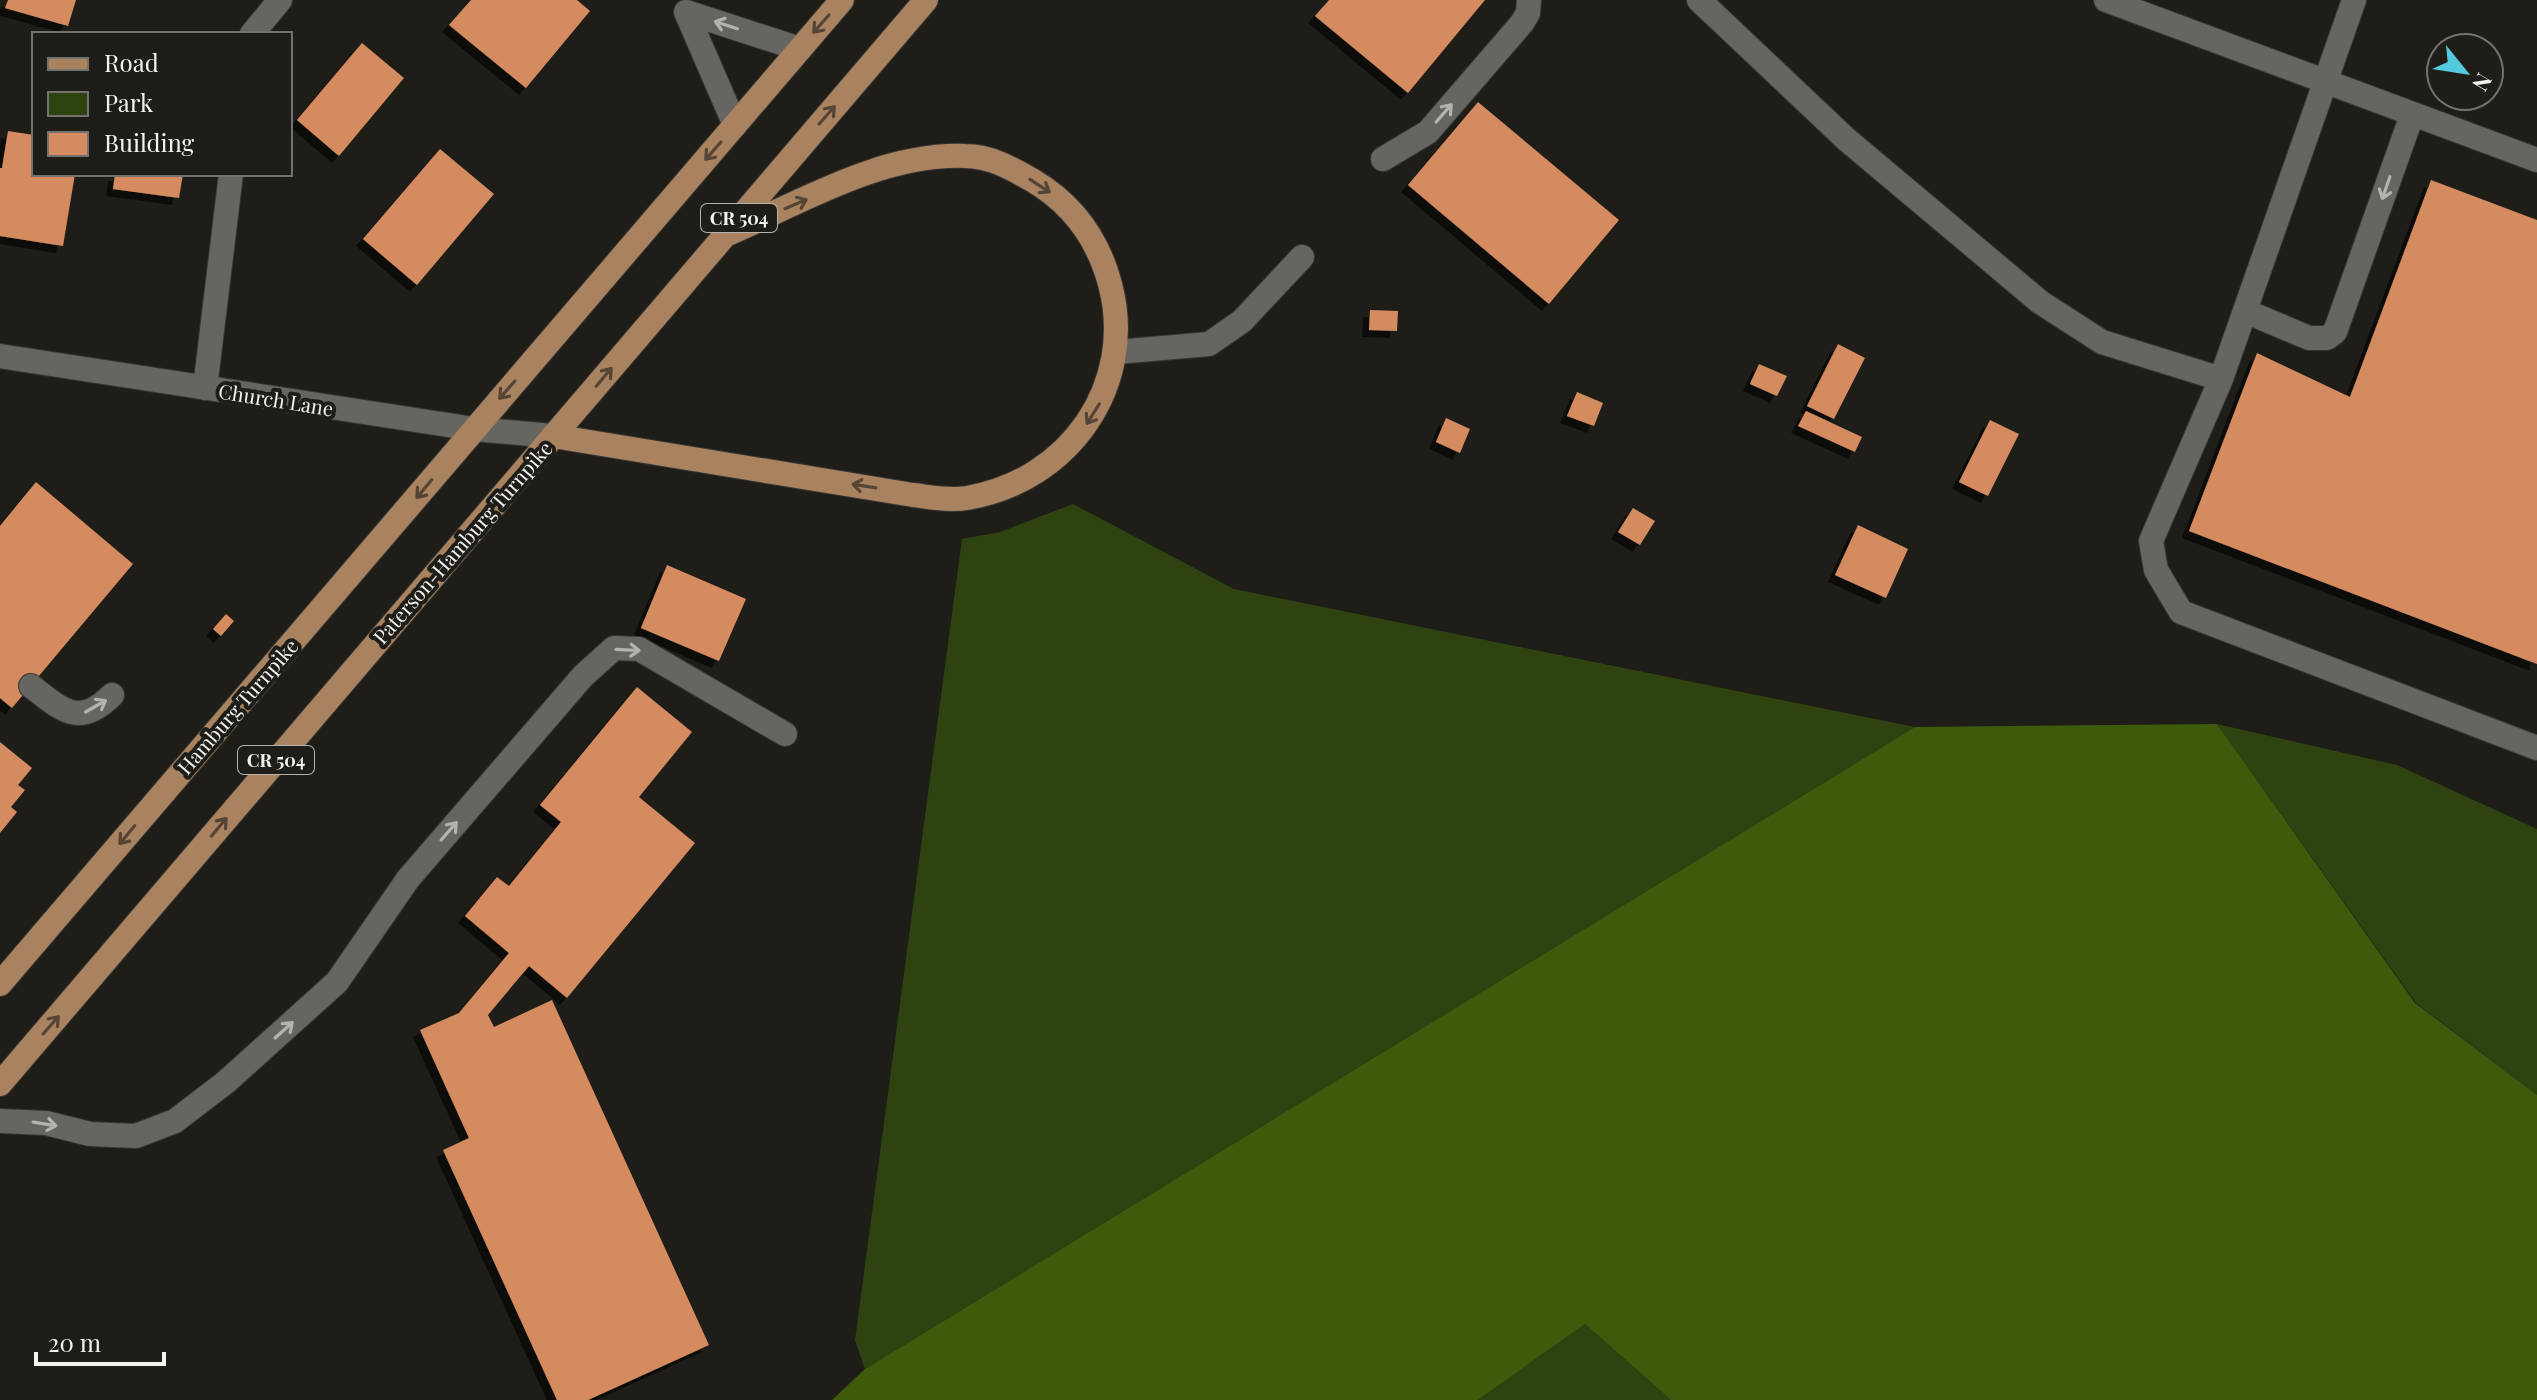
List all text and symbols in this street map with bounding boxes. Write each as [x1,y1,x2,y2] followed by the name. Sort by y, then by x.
[812,14,830,34] one-way arrow
[714,16,739,31] one-way arrow
[32,32,292,176] legend
[2425,32,2505,112] north arrow
[104,46,159,78] text: Road
[2466,68,2500,97] text: N
[104,86,154,118] text: Park
[1435,103,1453,124] one-way arrow
[818,105,836,126] one-way arrow
[104,126,195,158] text: Building
[704,140,722,160] one-way arrow
[2378,175,2393,200] one-way arrow
[1028,178,1051,194] one-way arrow
[783,196,807,211] one-way arrow
[701,204,777,232] road number: CR 504
[595,367,613,387] one-way arrow
[217,377,335,421] street label: Church Lane
[499,380,517,400] one-way arrow
[1084,402,1100,425] one-way arrow
[366,435,558,649] street label: Paterson-Hamburg Turnpike
[415,478,433,498] one-way arrow
[852,478,877,493] one-way arrow
[171,633,303,779] street label: Hamburg Turnpike
[614,642,640,657] one-way arrow
[84,698,107,714] one-way arrow
[238,746,314,774] road number: CR 504
[210,817,228,837] one-way arrow
[440,822,458,842] one-way arrow
[118,824,136,845] one-way arrow
[42,1015,60,1035] one-way arrow
[273,1021,293,1039] one-way arrow
[32,1117,57,1132] one-way arrow
[36,1316,164,1366] scale bar
[48,1326,101,1358] text: 20 m

